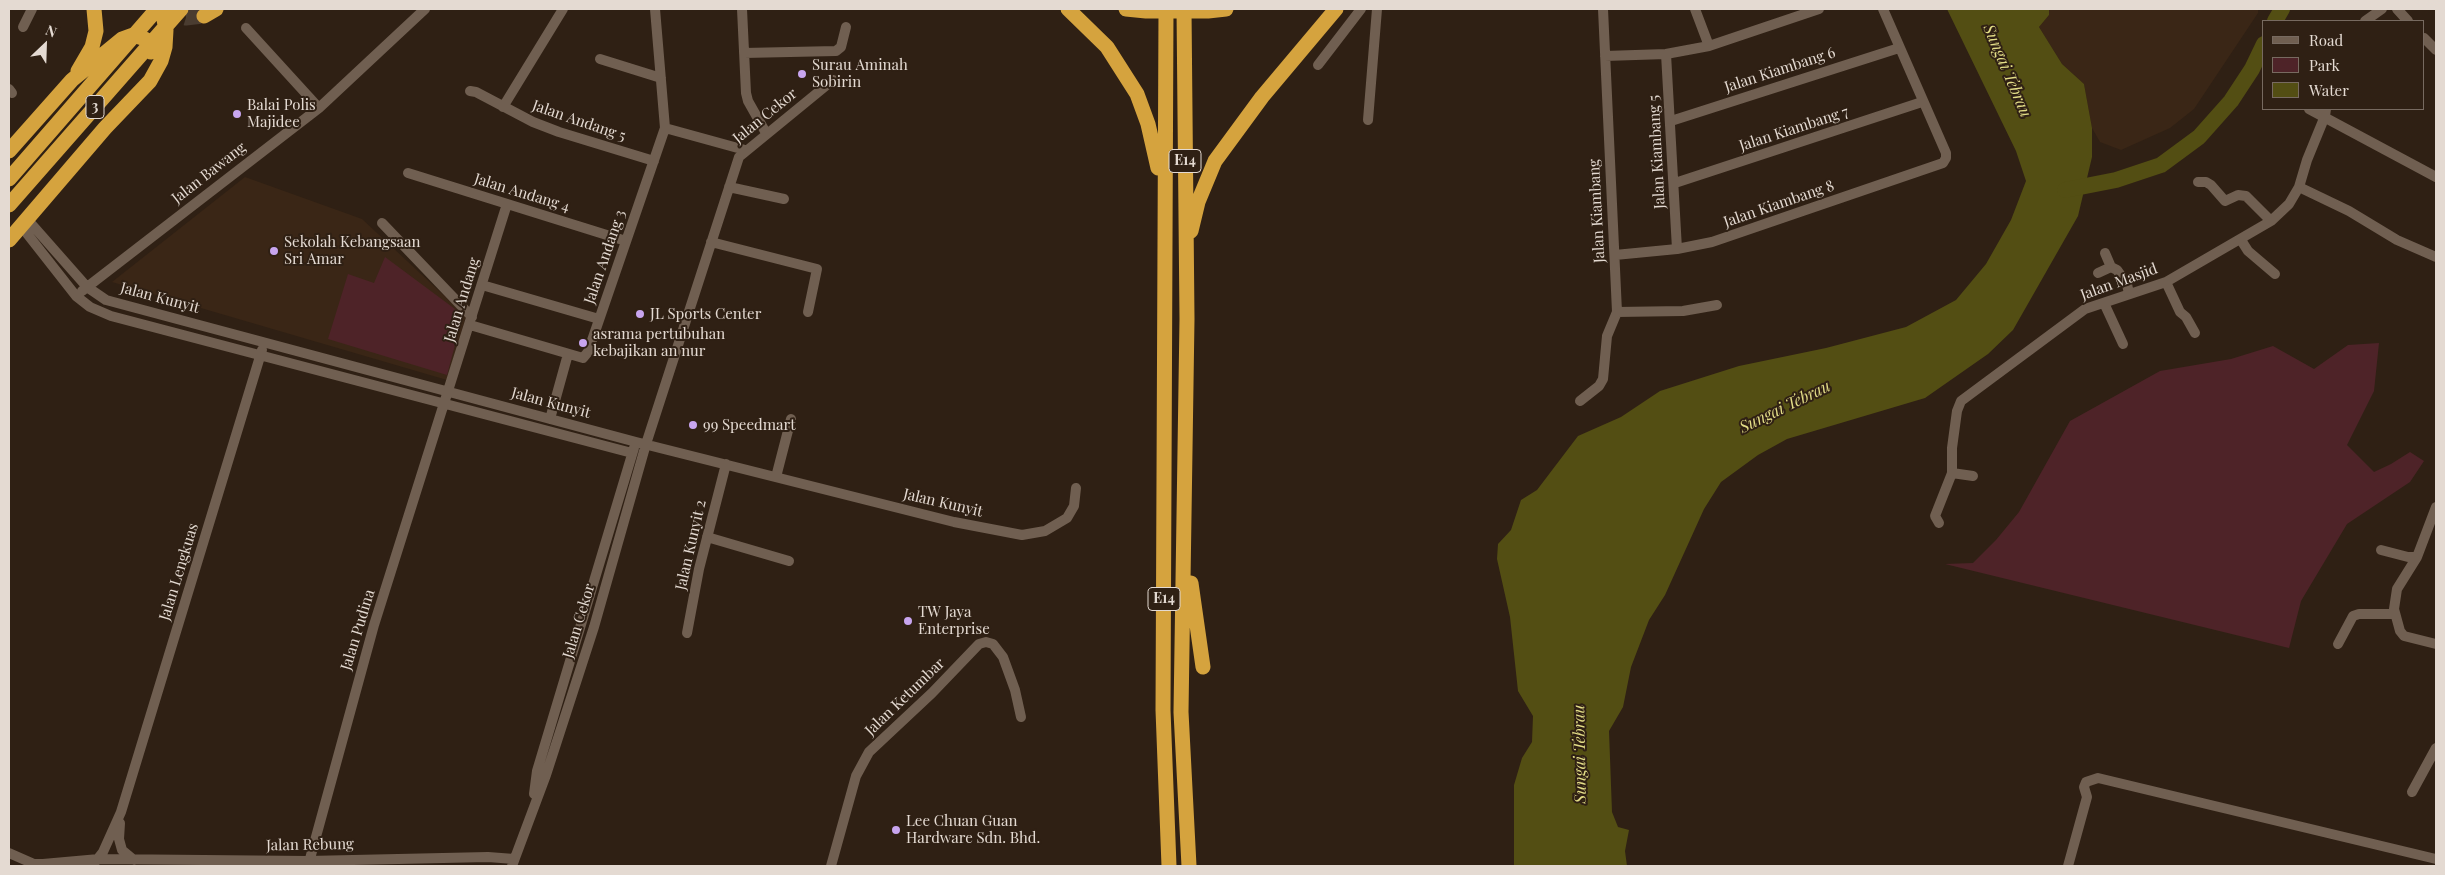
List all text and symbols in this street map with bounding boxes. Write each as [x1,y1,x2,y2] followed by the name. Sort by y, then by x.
[20,20,70,70] north arrow
[43,20,60,42] text: N
[2262,20,2425,110] legend
[1979,22,2035,120] water label: Sungai Tebrau
[2309,30,2343,50] text: Road
[1722,44,1838,96] street label: Jalan Kiambang 6
[2309,55,2340,75] text: Park
[812,56,908,91] place label: Surau Aminah Sobirin
[796,68,808,80] marker: Surau Aminah Sobirin
[2309,80,2349,100] text: Water
[729,85,801,147] street label: Jalan Cekor
[86,95,104,118] road number: 3
[1645,95,1669,209] street label: Jalan Kiambang 5
[247,96,316,131] place label: Balai Polis Majidee
[530,97,628,145] street label: Jalan Andang 5
[1737,103,1851,155] street label: Jalan Kiambang 7
[231,108,243,120] marker: Balai Polis Majidee
[168,139,250,207] street label: Jalan Bawang
[1169,150,1201,172] road number: E14
[1585,159,1609,263] street label: Jalan Kiambang
[472,170,572,216] street label: Jalan Andang 4
[1721,177,1837,231] street label: Jalan Kiambang 8
[580,208,630,306] street label: Jalan Andang 3
[284,233,420,268] place label: Sekolah Kebangsaan Sri Amar
[268,245,280,257] marker: Sekolah Kebangsaan Sri Amar
[441,255,483,345] street label: Jalan Andang
[2078,260,2160,304] street label: Jalan Masjid
[118,279,202,317] street label: Jalan Kunyit
[650,305,761,323] place label: JL Sports Center
[634,308,646,320] marker: JL Sports Center
[593,325,725,360] place label: asrama pertubuhan kebajikan an nur
[577,337,589,349] marker: asrama pertubuhan kebajikan an nur
[1736,377,1834,437] water label: Sungai Tebrau
[509,384,593,422] street label: Jalan Kunyit
[703,416,795,434] place label: 99 Speedmart
[687,419,699,431] marker: 99 Speedmart
[901,485,985,521] street label: Jalan Kunyit
[672,498,710,592] street label: Jalan Kunyit 2
[156,521,202,623] street label: Jalan Lengkuas
[559,581,599,661] street label: Jalan Cekor
[337,587,379,673] street label: Jalan Pudina
[1148,588,1180,610] road number: E14
[918,603,990,638] place label: TW Jaya Enterprise
[902,615,914,627] marker: TW Jaya Enterprise
[861,654,949,740] street label: Jalan Ketumbar
[1570,704,1590,804] water label: Sungai Tebrau
[906,812,1040,847] place label: Lee Chuan Guan Hardware Sdn. Bhd.
[890,824,902,836] marker: Lee Chuan Guan Hardware Sdn. Bhd.
[266,835,354,855] street label: Jalan Rebung

